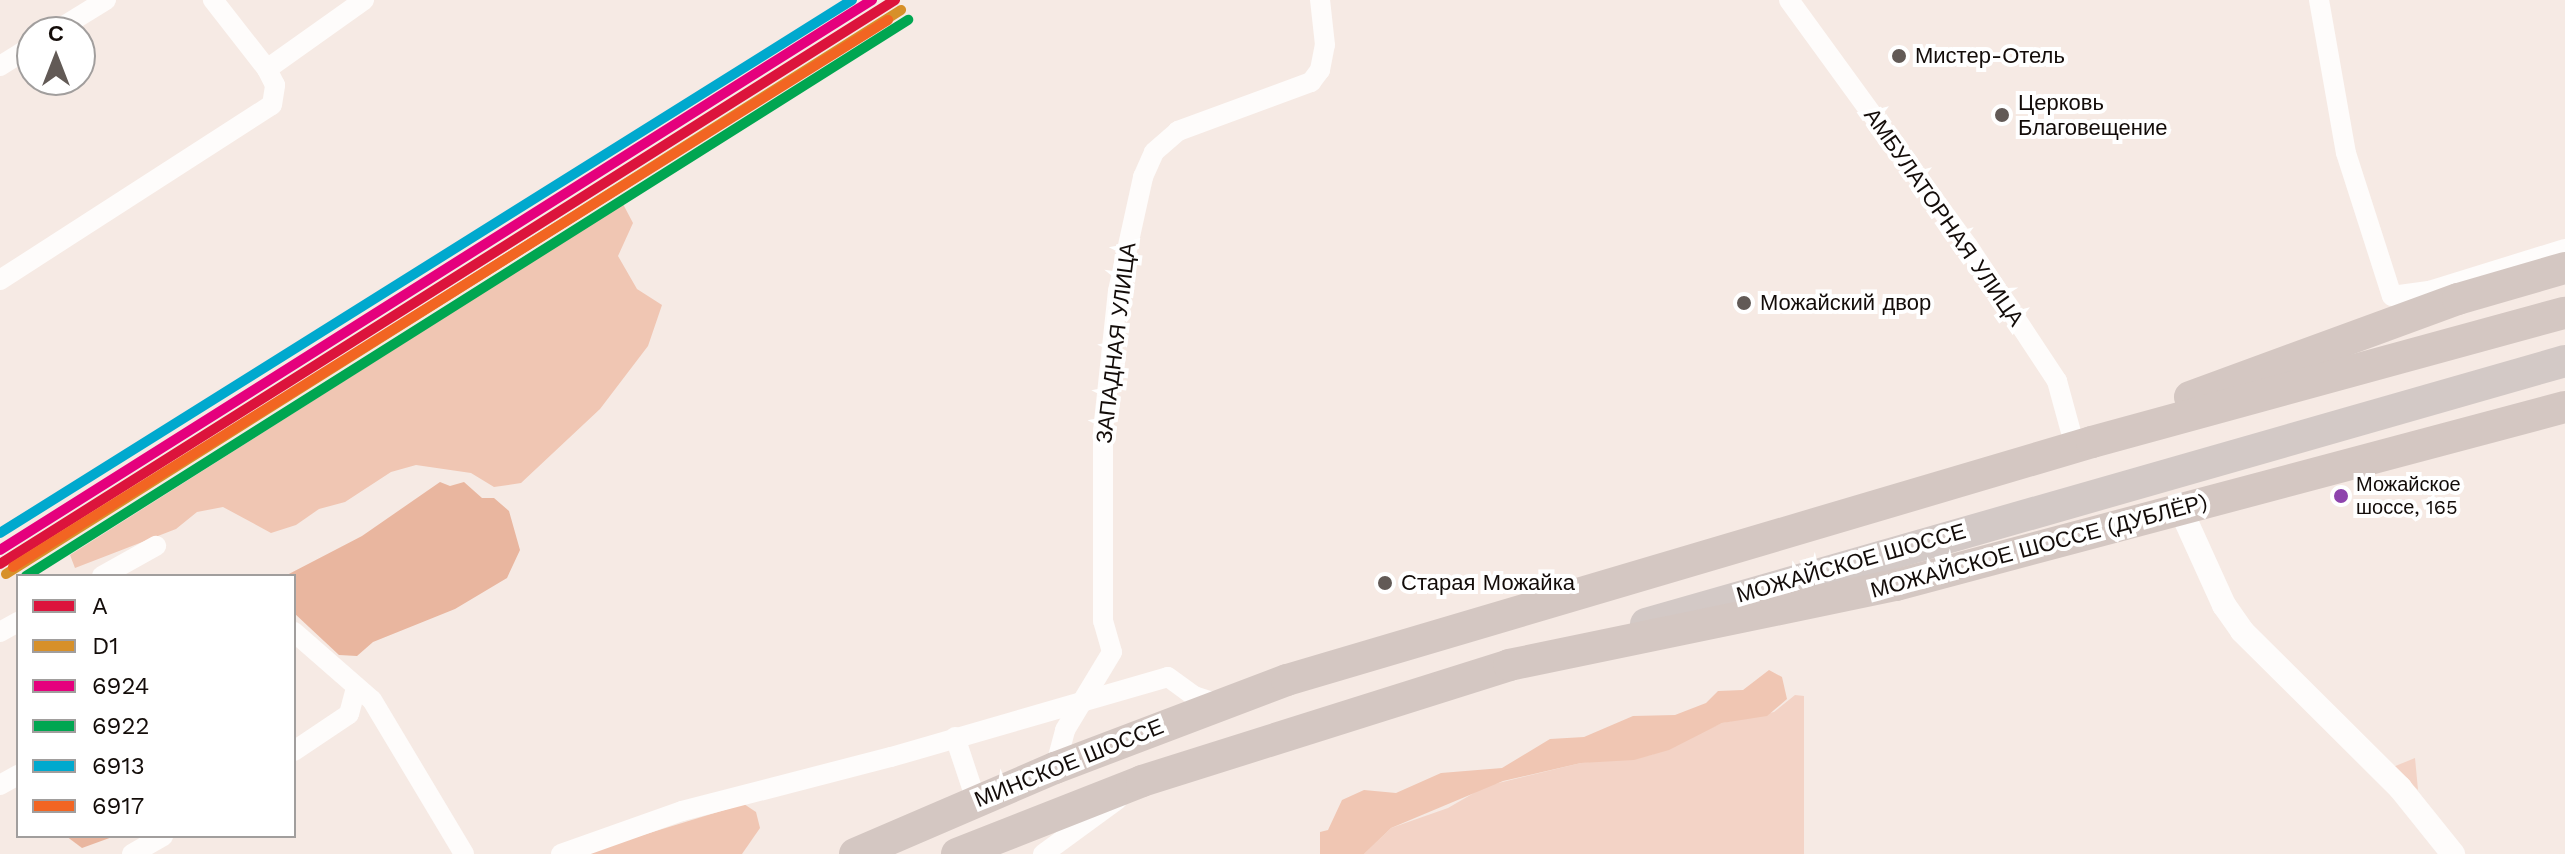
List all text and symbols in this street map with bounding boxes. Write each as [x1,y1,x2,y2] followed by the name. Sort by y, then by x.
[16,16,96,96] north arrow
[48,21,64,46] text: С
[1915,43,2065,69] place label: Мистер-Отель
[1890,47,1908,65] marker: Мистер-Отель
[2018,89,2167,140] place label: Церковь Благовещение
[1859,103,2029,331] street label: АМБУЛАТОРНАЯ УЛИЦА
[1993,106,2011,124] marker: Церковь Благовещение
[1091,241,1141,445] street label: ЗАПАДНАЯ УЛИЦА
[1760,290,1931,316] place label: Можайский двор
[1735,294,1753,312] marker: Можайский двор
[2356,472,2461,519] place label: Можайское шоссе, 165
[1868,488,2210,604] street label: МОЖАЙСКОЕ ШОССЕ (ДУБЛЁР)
[2333,488,2349,504] marker: Можайское шоссе, 165
[1733,518,1969,608] street label: МОЖАЙСКОЕ ШОССЕ
[1401,570,1575,596] place label: Старая Можайка
[16,574,296,838] legend
[1376,574,1394,592] marker: Старая Можайка
[92,592,108,620] text: A
[92,632,119,660] text: D1
[92,672,149,700] text: 6924
[92,712,149,740] text: 6922
[971,713,1167,813] street label: МИНСКОЕ ШОССЕ
[92,752,145,780] text: 6913
[92,792,144,820] text: 6917

